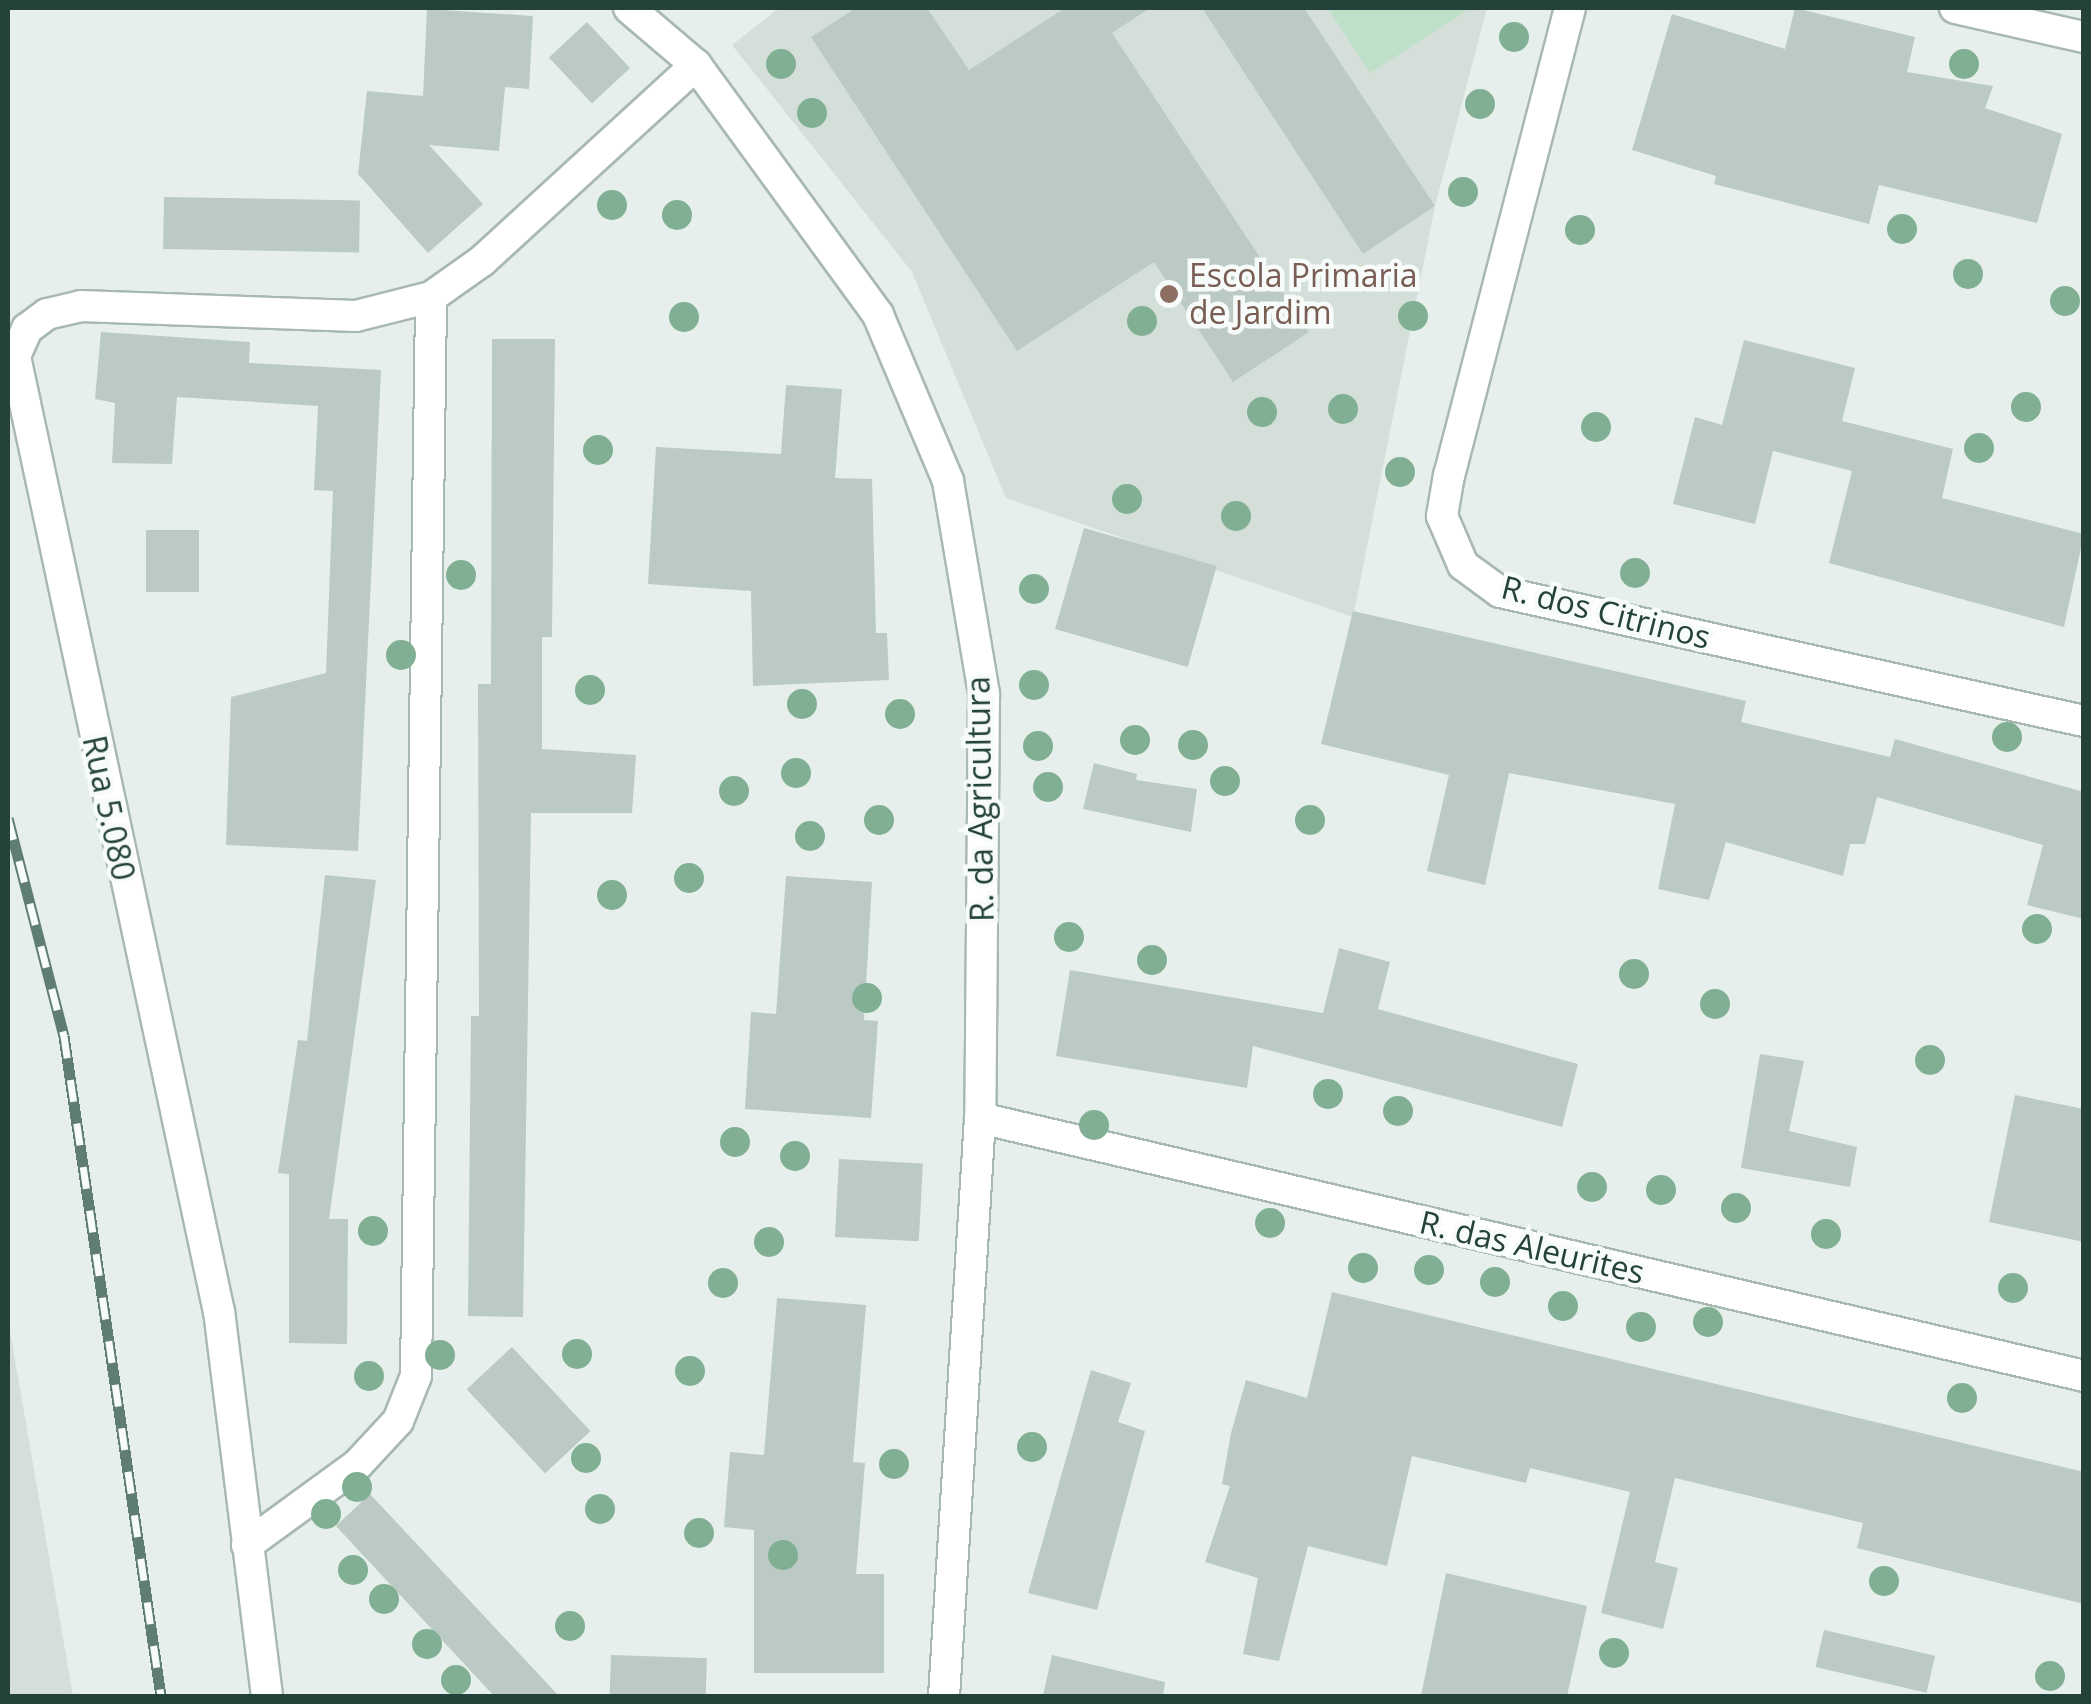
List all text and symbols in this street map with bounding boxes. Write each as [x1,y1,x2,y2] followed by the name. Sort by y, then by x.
[1189,257,1418,332] place label: Escola Primaria de Jardim
[1158,283,1180,305] marker: Escola Primaria de Jardim
[1498,568,1714,656] street label: R. dos Citrinos
[959,676,1001,922] street label: R. da Agricultura
[75,732,143,884] street label: Rua 5.080
[1416,1203,1648,1291] street label: R. das Aleurites

